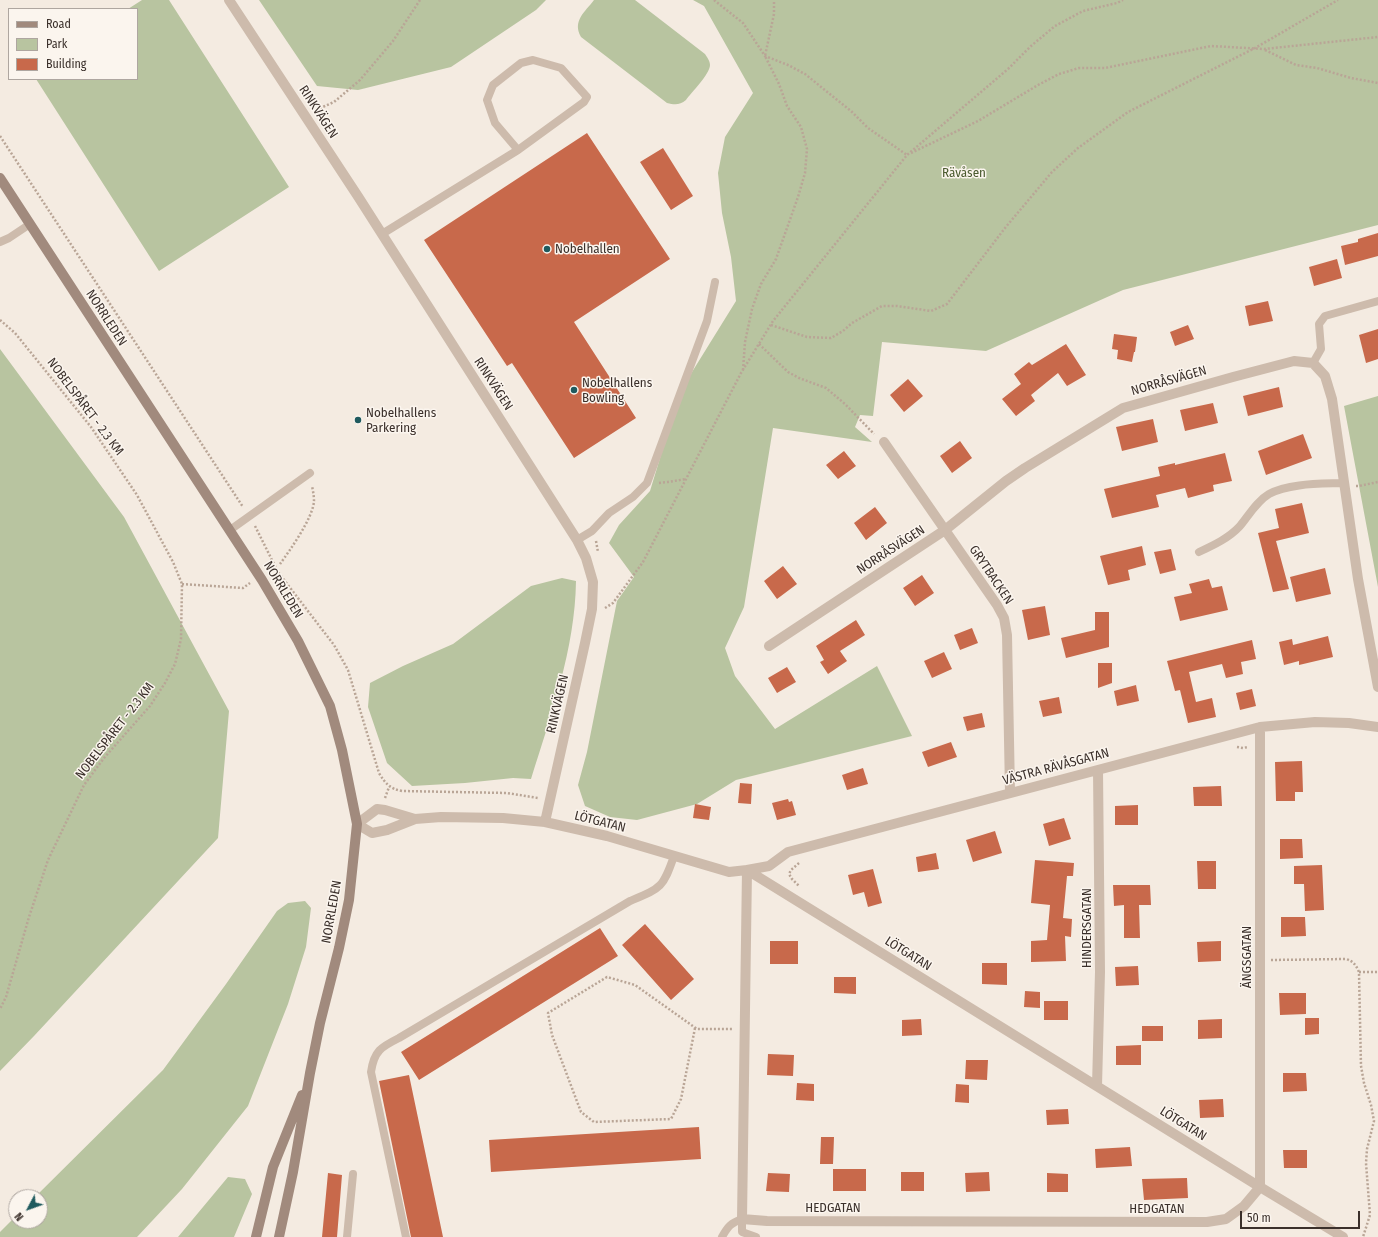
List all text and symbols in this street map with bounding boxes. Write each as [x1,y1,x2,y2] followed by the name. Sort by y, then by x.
[8,8,138,80] legend
[46,17,71,31] text: Road
[46,37,67,51] text: Park
[46,57,86,71] text: Building
[295,83,341,141] street label: RINKVÄGEN
[942,165,986,181] park label: Rävåsen
[555,241,620,257] place label: Nobelhallen
[542,244,552,254] marker: Nobelhallen
[82,287,130,349] street label: NORRLEDEN
[43,355,127,459] street label: NOBELSPÅRET - 2.3 KM
[470,355,516,413] street label: RINKVÄGEN
[1129,363,1209,399] street label: NORRÅSVÄGEN
[582,375,652,406] place label: Nobelhallens Bowling
[569,385,579,395] marker: Nobelhallens Bowling
[366,405,436,436] place label: Nobelhallens Parkering
[353,415,363,425] marker: Nobelhallens Parkering
[854,522,928,578] street label: NORRÅSVÄGEN
[966,542,1016,608] street label: GRYTBACKEN
[260,559,306,621] street label: NORRLEDEN
[544,673,572,735] street label: RINKVÄGEN
[73,680,157,782] street label: NOBELSPÅRET - 2.3 KM
[1001,745,1111,789] street label: VÄSTRA RÄVÅSGATAN
[573,808,627,836] street label: LÖTGATAN
[319,879,345,945] street label: NORRLEDEN
[1079,888,1095,968] street label: HINDERSGATAN
[1239,926,1255,988] street label: ÄNGSGATAN
[882,934,934,974] street label: LÖTGATAN
[1157,1104,1209,1144] street label: LÖTGATAN
[8,1189,48,1229] north arrow
[805,1200,861,1216] street label: HEDGATAN
[1129,1201,1185,1217] street label: HEDGATAN
[1242,1203,1362,1229] scale bar
[12,1210,26,1223] text: N
[1247,1211,1271,1225] text: 50 m

